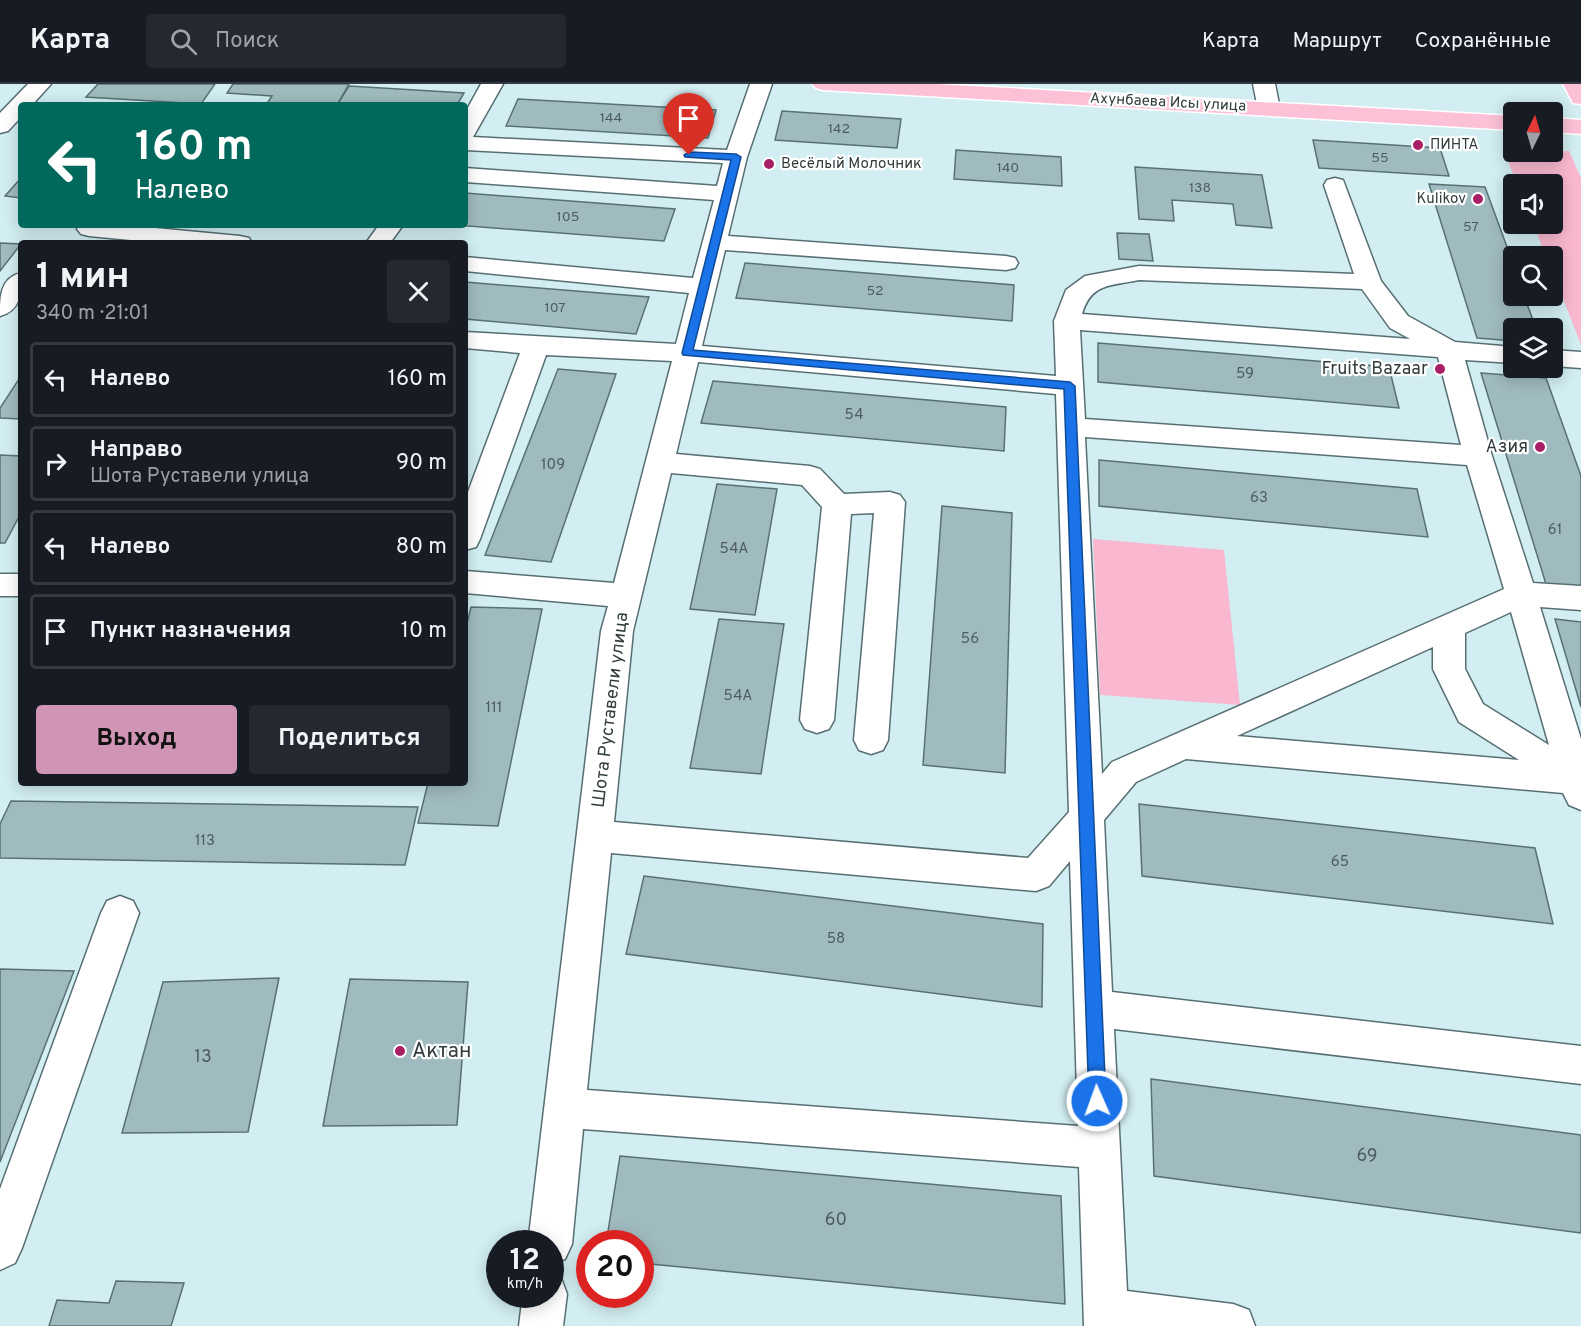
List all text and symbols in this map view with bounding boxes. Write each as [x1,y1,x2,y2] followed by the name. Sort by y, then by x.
[146,14,566,68] search box
[30,23,110,59] text: Карта
[167,25,200,58] icon: search
[215,28,279,55] text: Поиск
[1202,28,1259,55] text: Карта
[1292,28,1382,55] text: Маршрут
[1415,28,1551,55] text: Сохранённые
[1089,89,1247,117] street label: Ахунбаева Исы улица
[663,93,714,155] pin
[672,102,705,135] icon: arrive
[1503,102,1563,162] north arrow
[1503,102,1563,378] map controls
[600,110,622,127] house number: 144
[828,121,850,138] house number: 142
[135,122,253,175] text: 160 m
[36,126,114,204] icon: left
[1430,136,1478,155] place label: ПИНТА
[1411,138,1425,152] marker: ПИНТА
[1371,150,1389,167] house number: 55
[781,155,922,174] place label: Весёлый Молочник
[762,157,776,171] marker: Весёлый Молочник
[997,160,1019,177] house number: 140
[135,174,229,208] text: Налево
[1503,174,1563,234] button: sound
[1189,180,1211,197] house number: 138
[1417,190,1466,209] place label: Kulikov
[1471,192,1485,206] marker: Kulikov
[557,209,579,226] house number: 105
[1463,219,1479,236] house number: 57
[1503,246,1563,306] button: search
[36,255,130,301] text: 1 мин
[387,260,450,323] button: close
[866,283,884,300] house number: 52
[544,300,566,317] house number: 107
[36,301,149,327] text: 340 m · 21:01
[1503,318,1563,378] button: layers
[1322,358,1428,381] place label: Fruits Bazaar
[1433,362,1447,376] marker: Fruits Bazaar
[39,363,72,396] icon: left
[1236,365,1254,384] house number: 59
[90,366,170,393] text: Налево
[388,366,447,393] text: 160 m
[845,406,863,425] house number: 54
[1486,436,1528,459] place label: Азия
[90,437,182,464] text: Направо
[1533,440,1547,454] marker: Азия
[39,447,72,480] icon: right
[396,450,447,477] text: 90 m
[541,456,565,475] house number: 109
[90,464,309,490] text: Шота Руставели улица
[1250,489,1268,508] house number: 63
[1548,521,1562,540] house number: 61
[39,531,72,564] icon: left
[90,534,170,561] text: Налево
[396,534,447,561] text: 80 m
[720,540,748,559] house number: 54А
[588,611,634,809] street label: Шота Руставели улица
[39,615,72,648] icon: arrive
[90,618,291,645] text: Пункт назначения
[401,618,447,645] text: 10 m
[961,630,979,649] house number: 56
[724,687,752,706] house number: 54А
[486,699,502,718] house number: 111
[36,705,237,774] button: Выход
[249,705,450,774] button: Поделиться
[195,832,215,851] house number: 113
[1331,853,1349,872] house number: 65
[827,930,845,949] house number: 58
[412,1038,471,1065] place label: Актан
[393,1044,407,1058] marker: Актан
[194,1046,212,1069] house number: 13
[1065,1069,1129,1133] position arrow
[1357,1145,1377,1168] house number: 69
[825,1209,847,1232] house number: 60
[576,1230,654,1308] speed limit sign: 20
[510,1243,540,1280] text: 12
[507,1275,543,1294] text: km/h

